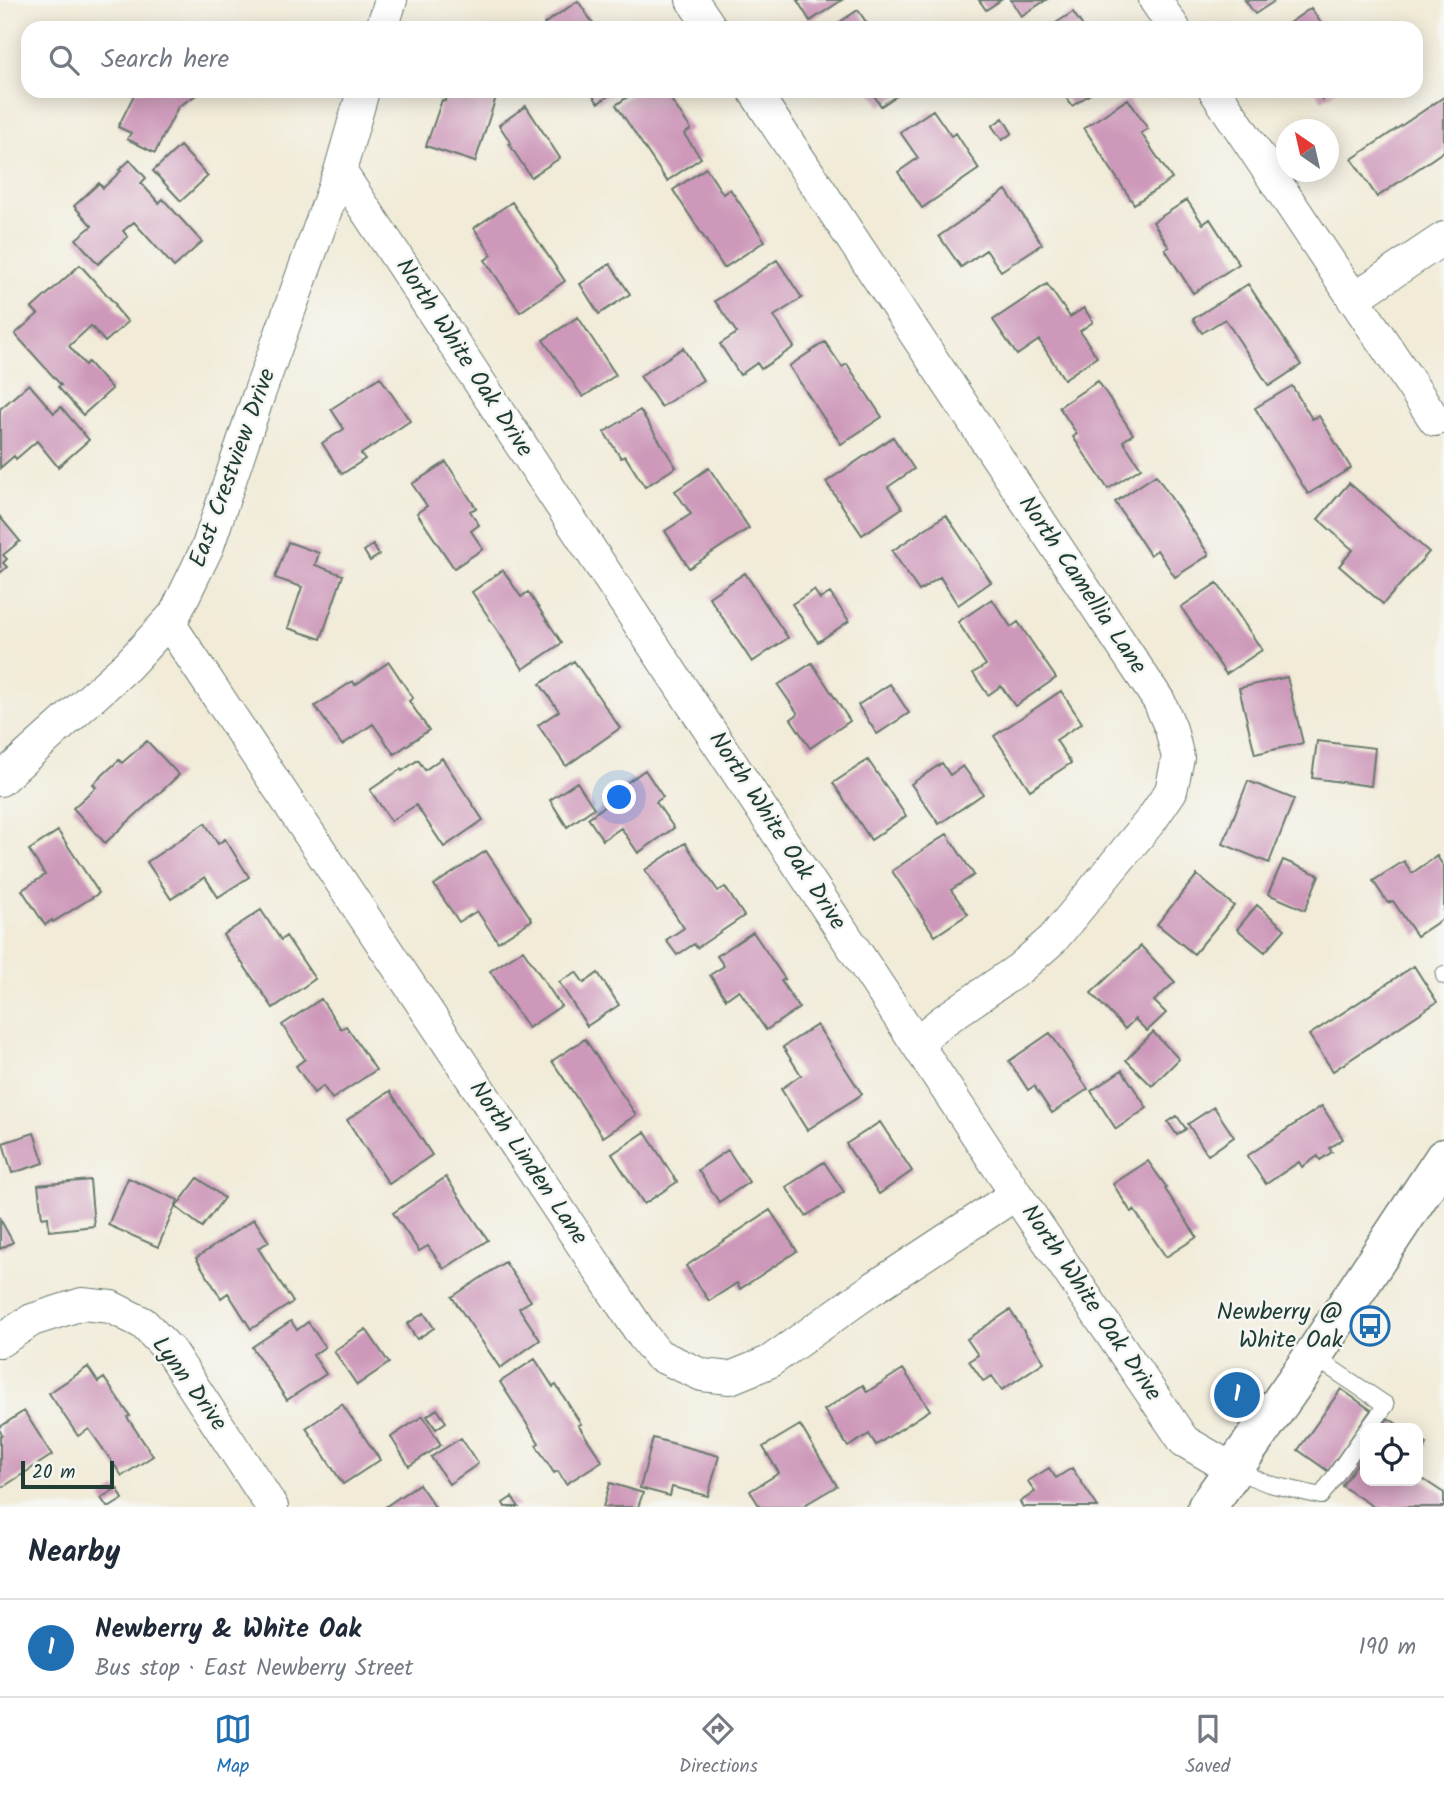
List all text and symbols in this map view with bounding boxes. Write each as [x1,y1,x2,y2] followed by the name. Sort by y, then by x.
[21,21,1423,98] search box
[101,39,229,81] text: Search here
[45,41,83,79] icon: search
[1276,119,1339,182] north arrow
[385,251,543,466] street label: North White Oak Drive
[179,363,287,573] street label: East Crestview Drive
[1007,488,1157,683] street label: North Camellia Lane
[698,724,856,939] street label: North White Oak Drive
[602,780,636,814] your location
[458,1073,598,1253] street label: North Linden Lane
[1010,1196,1172,1410] street label: North White Oak Drive
[1216,1293,1344,1360] place label: Newberry @ White Oak
[1349,1305,1391,1347] bus stop icon: Newberry @ White Oak
[141,1328,237,1440] street label: Lynn Drive
[1214,1369,1260,1421] pin: 1
[1360,1423,1423,1486] map controls
[1360,1423,1423,1486] button: locate
[21,1458,114,1490] scale bar
[32,1458,75,1488] text: 20 m
[28,1529,120,1577] text: Nearby
[95,1609,361,1651] text: Newberry & White Oak
[48,1630,54,1666] text: 1
[1359,1630,1416,1666] text: 190 m
[95,1651,413,1687] text: Bus stop · East Newberry Street
[214,1710,252,1782] tab: Map
[679,1710,758,1782] tab: Directions
[1185,1710,1230,1782] tab: Saved

